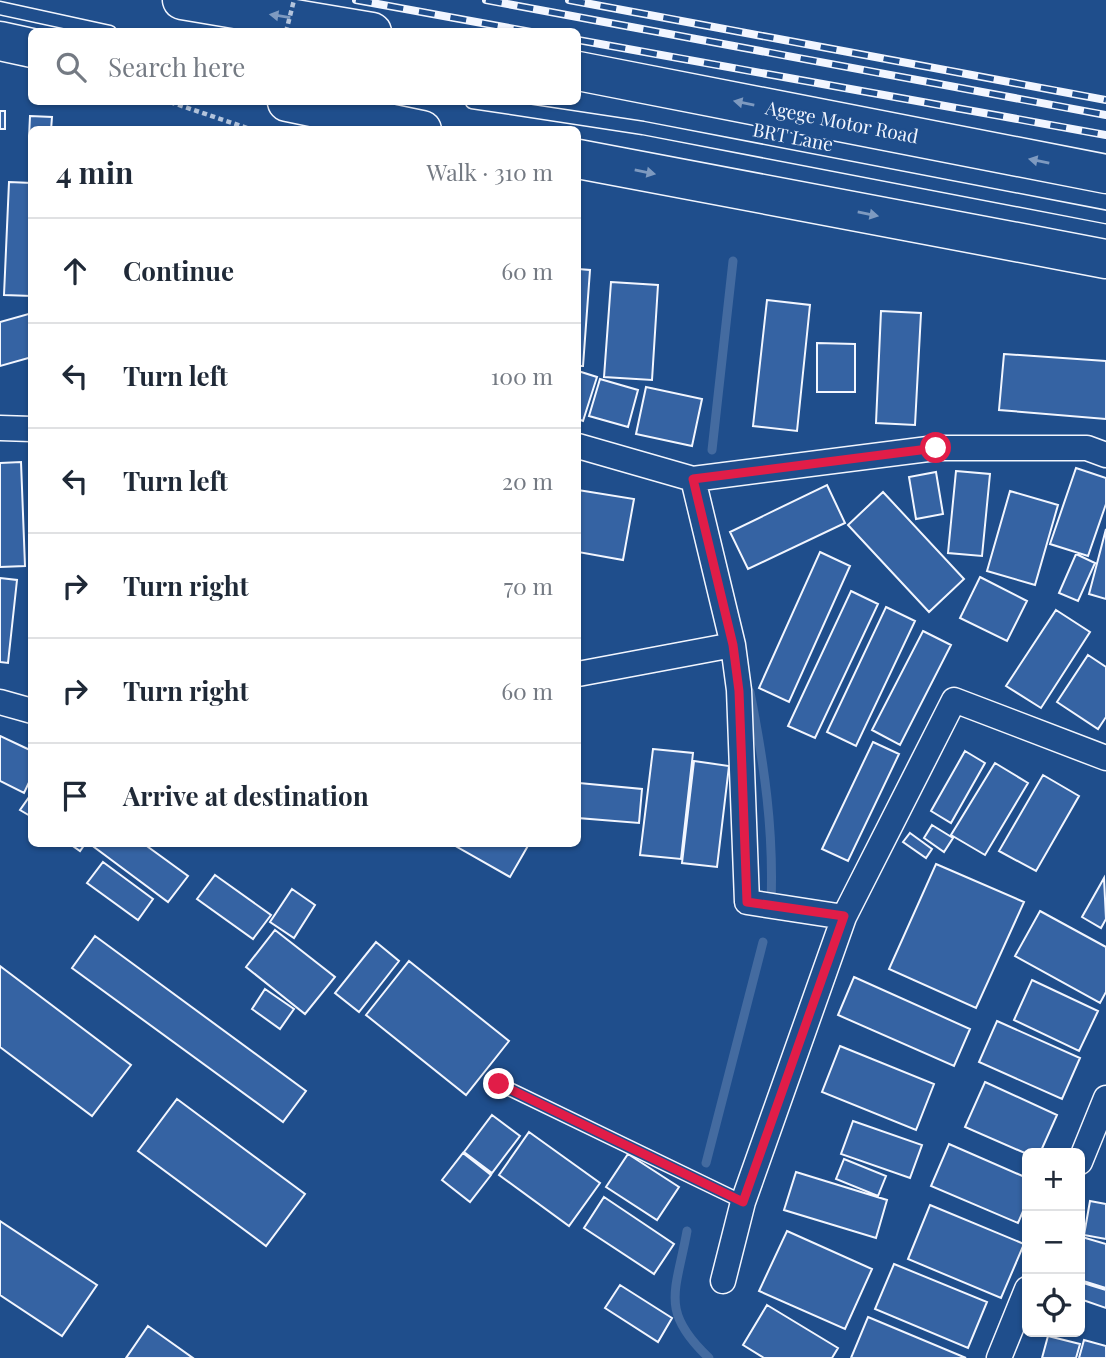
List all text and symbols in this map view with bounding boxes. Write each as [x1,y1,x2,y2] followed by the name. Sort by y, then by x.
[269,10,291,21] one-way arrow
[28,28,581,105] search box
[52,48,90,86] icon: search
[108,49,245,84] text: Search here
[762,93,921,149] street label: Agege Motor Road
[733,97,755,108] one-way arrow
[751,115,836,157] street label: BRT Lane
[56,152,134,192] text: 4 min
[1028,155,1050,166] one-way arrow
[427,156,553,187] text: Walk · 310 m
[634,166,656,177] one-way arrow
[857,208,879,219] one-way arrow
[56,252,94,290] icon: ahead
[123,253,234,288] text: Continue
[501,255,553,286] text: 60 m
[56,357,94,395] icon: left
[123,358,228,393] text: Turn left
[491,360,553,391] text: 100 m
[920,432,951,463] route start
[56,462,94,500] icon: left
[123,463,228,498] text: Turn left
[502,465,553,496] text: 20 m
[56,567,94,605] icon: right
[123,568,249,603] text: Turn right
[504,570,553,601] text: 70 m
[56,672,94,710] icon: right
[123,673,249,708] text: Turn right
[501,675,553,706] text: 60 m
[56,777,94,815] icon: arrive
[123,778,369,813] text: Arrive at destination
[483,1068,514,1099] route end
[1022,1148,1085,1337] map controls
[1022,1148,1085,1211] button: +
[1022,1211,1085,1274] button: −
[1022,1274,1085,1337] button: locate

